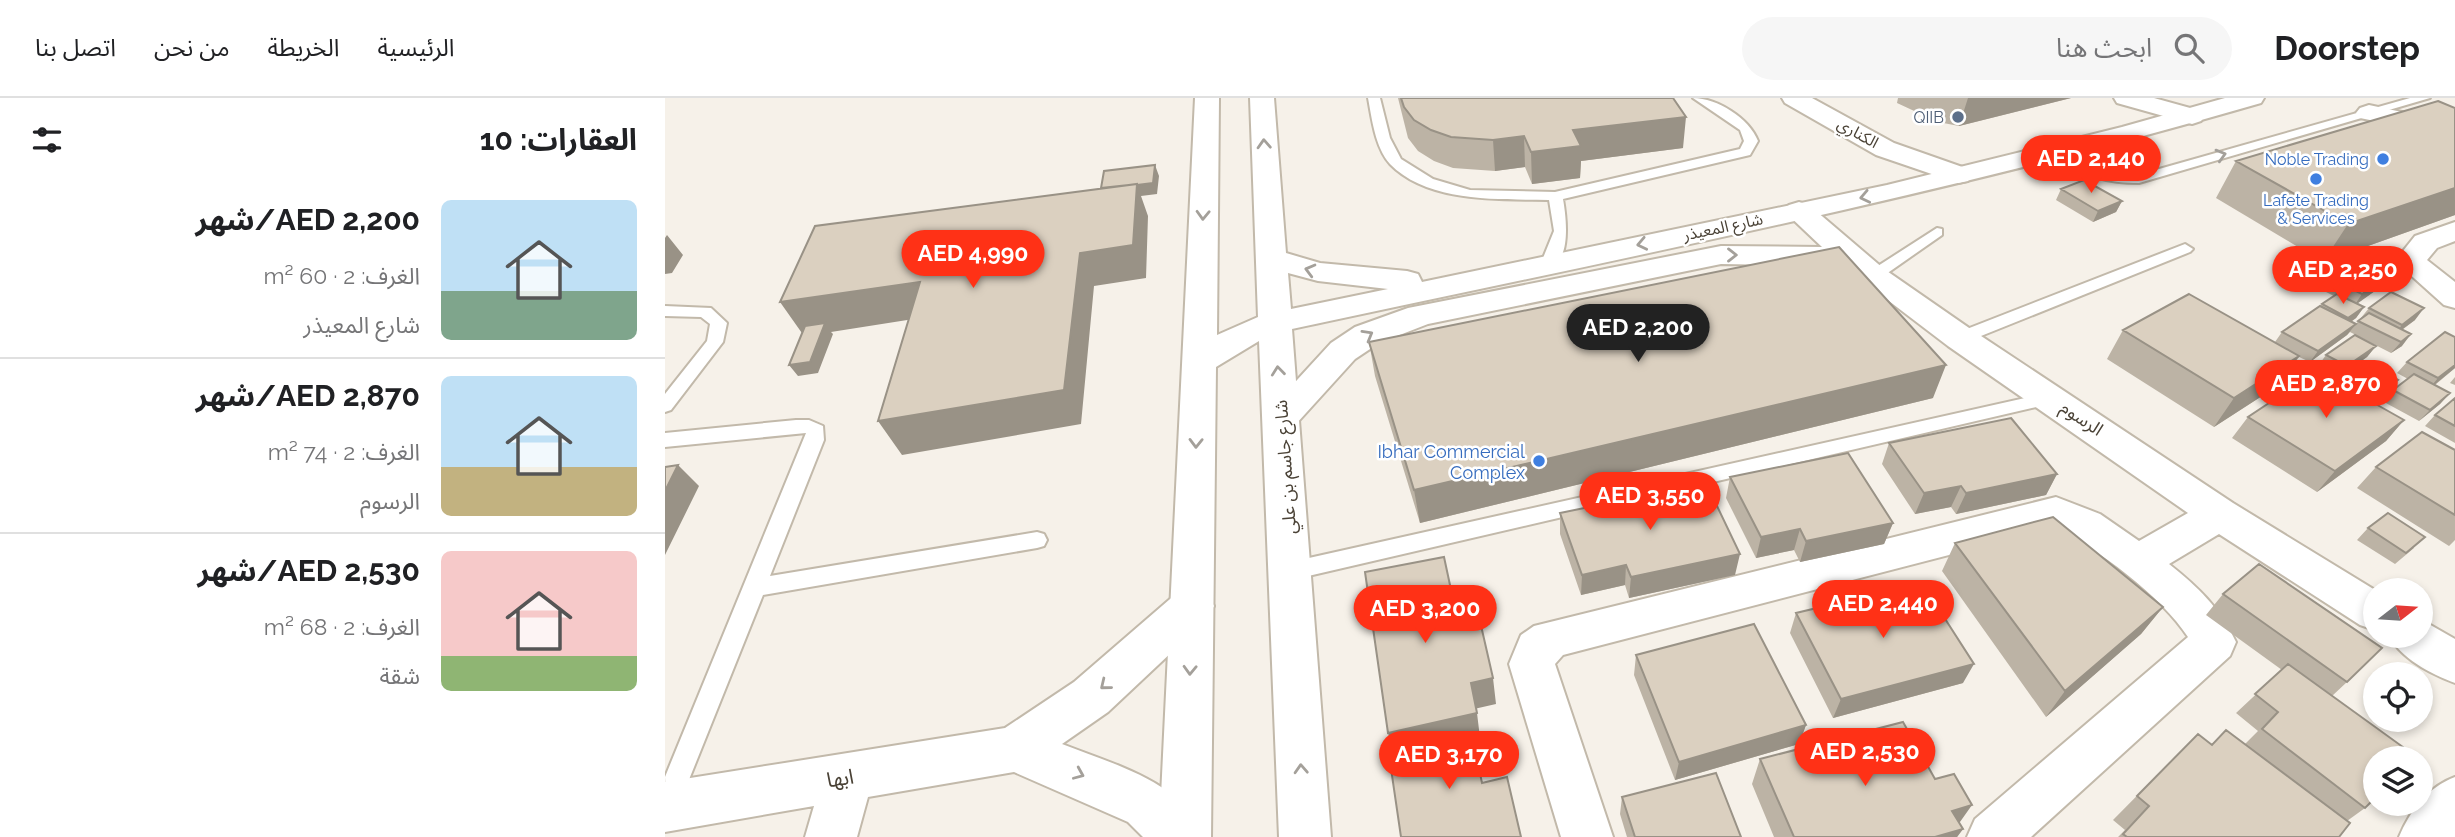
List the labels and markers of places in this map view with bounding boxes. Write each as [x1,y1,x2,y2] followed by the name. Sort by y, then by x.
[1913,108,1944,127] place label: QIIB
[1950,109,1966,125] marker: QIIB
[2011,136,2171,195] pin: AED 2,140
[2265,150,2369,169] place label: Noble Trading
[2375,151,2391,167] marker: Noble Trading
[2308,171,2324,187] marker: Lafete Trading & Services
[2263,191,2369,228] place label: Lafete Trading & Services
[893,230,1053,290] pin: AED 4,990
[2263,246,2423,306] pin: AED 2,250
[1558,304,1718,364] pin: AED 2,200
[2246,360,2406,420] pin: AED 2,870
[1377,441,1525,483] place label: Ibhar Commercial Complex
[1531,453,1547,469] marker: Ibhar Commercial Complex
[1570,472,1730,532] pin: AED 3,550
[1803,580,1963,640] pin: AED 2,440
[1345,586,1505,645] pin: AED 3,200
[1785,728,1945,788] pin: AED 2,530
[1369,732,1529,791] pin: AED 3,170

